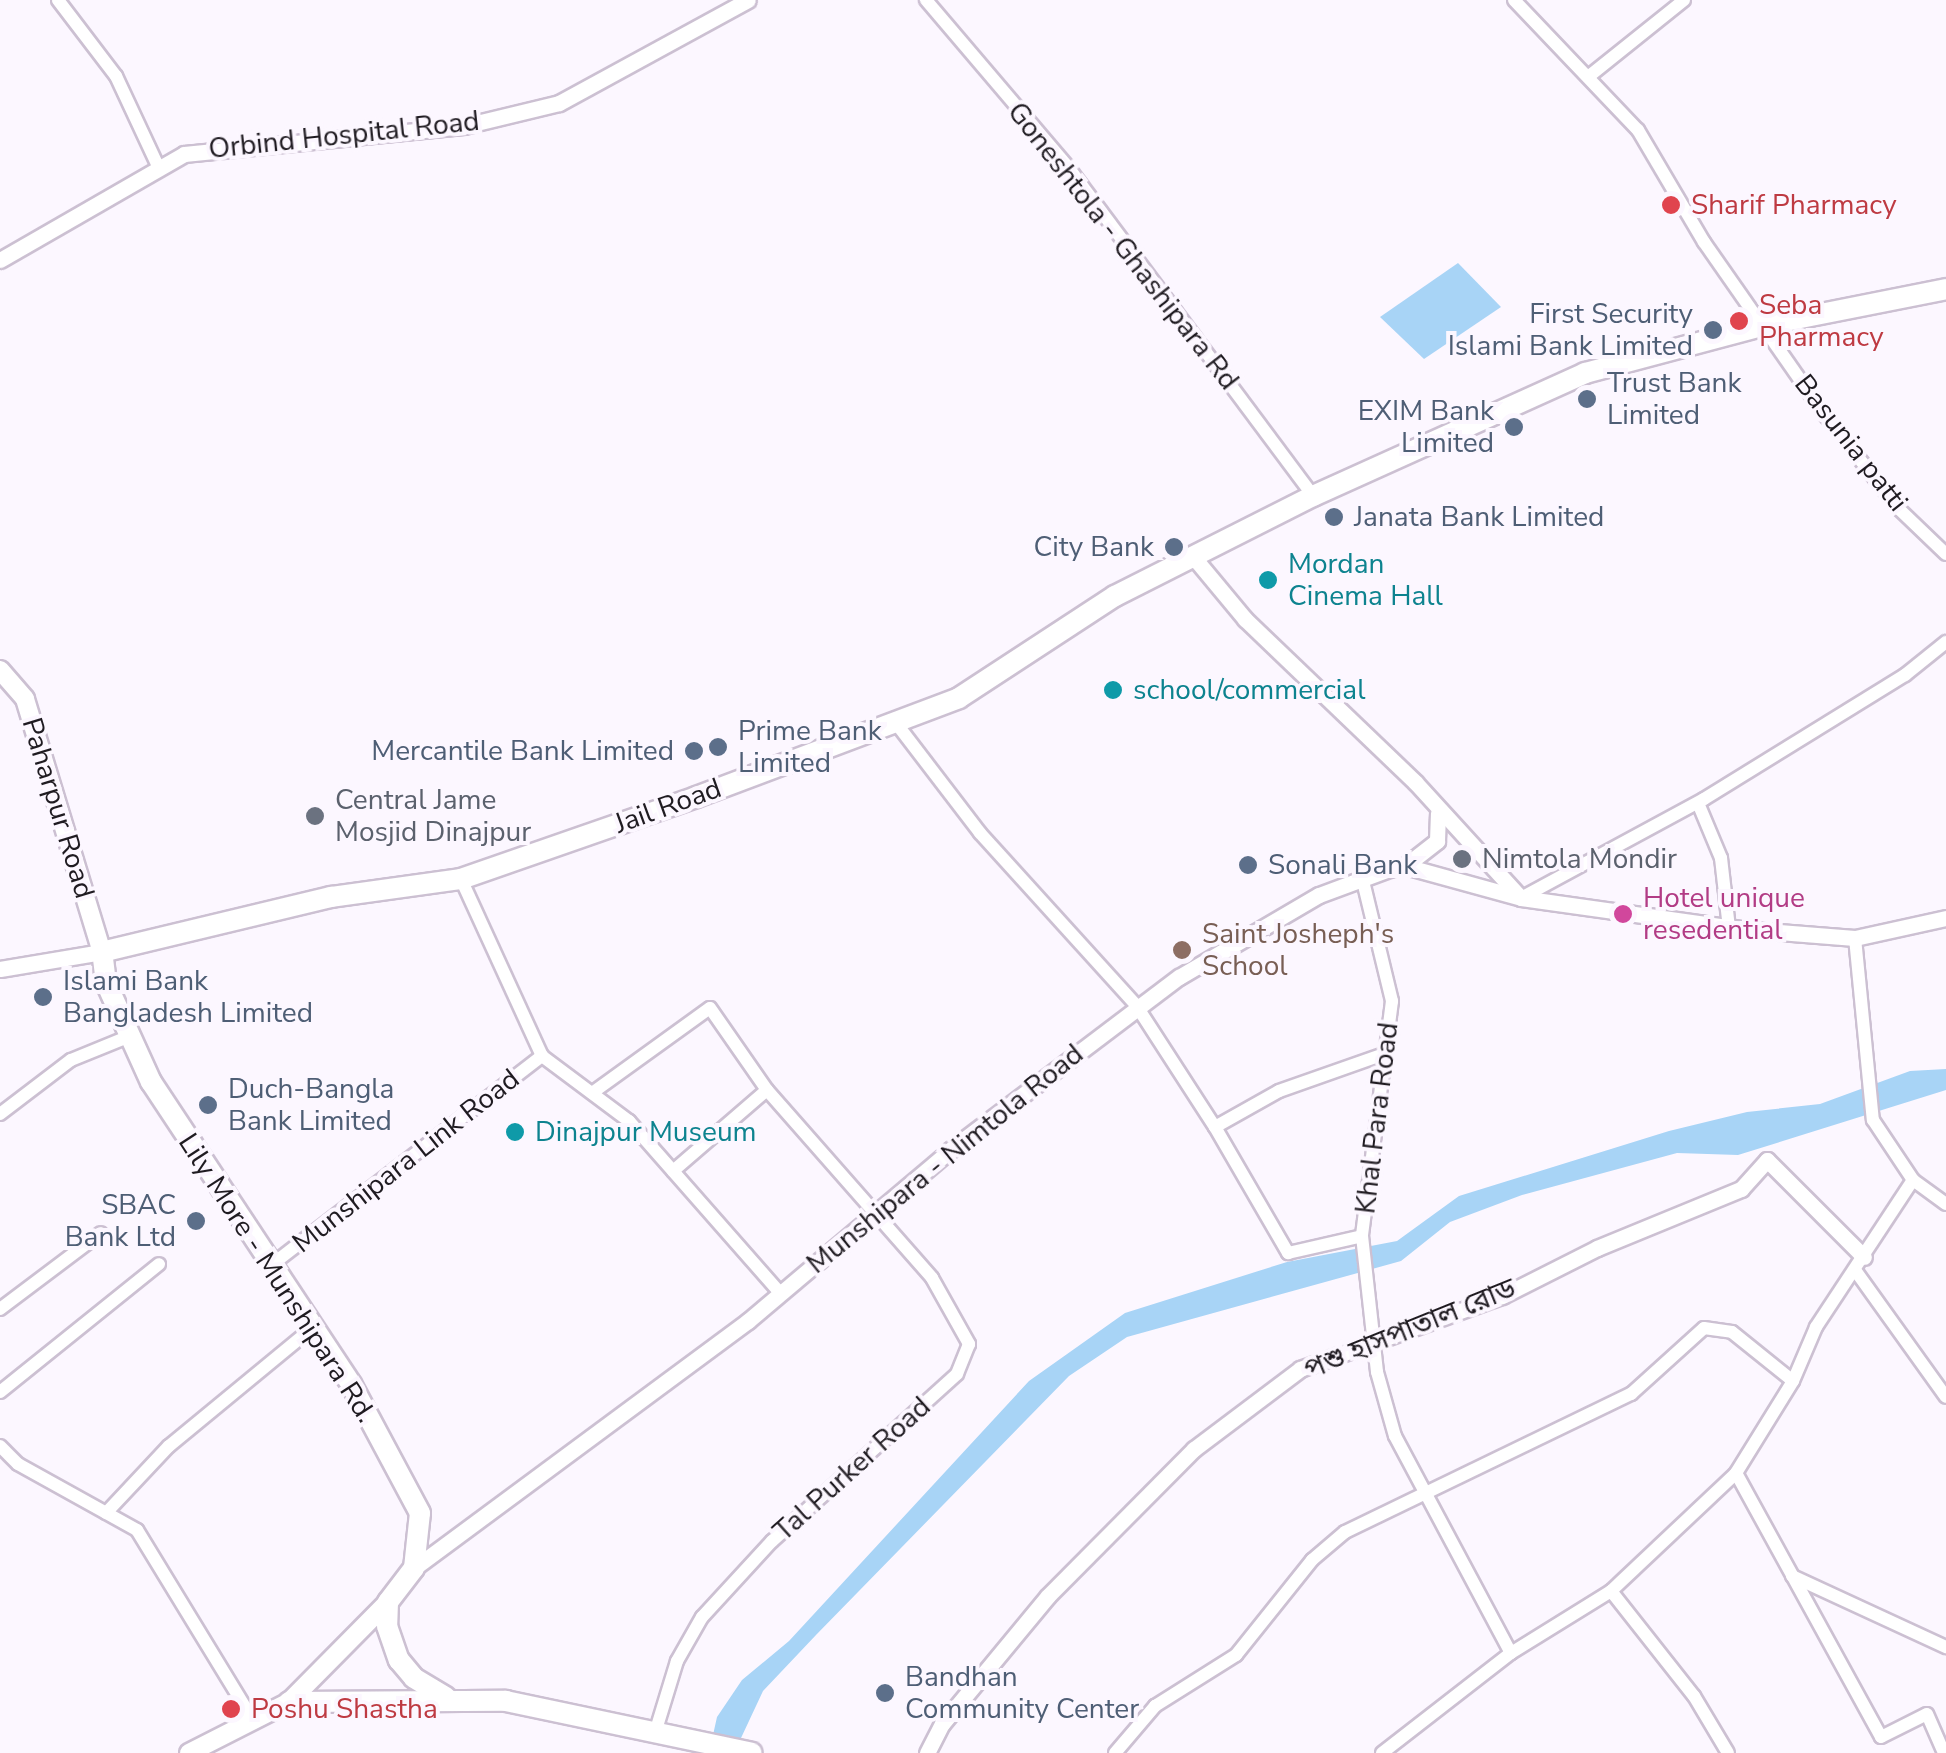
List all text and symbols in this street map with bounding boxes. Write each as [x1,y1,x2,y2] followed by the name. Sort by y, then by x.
[1000,96,1246,396] street label: Goneshtola - Ghashipara Rd
[207,104,481,166] street label: Orbind Hospital Road
[1691,188,1897,222] place label: Sharif Pharmacy
[1660,194,1682,216] marker: Sharif Pharmacy
[1759,288,1884,354] place label: Seba Pharmacy
[1448,297,1693,363] place label: First Security Islami Bank Limited
[1728,310,1750,332] marker: Seba Pharmacy
[1702,319,1724,341] marker: First Security Islami Bank Limited
[1607,366,1741,432] place label: Trust Bank Limited
[1787,368,1915,518] street label: Basunia patti
[1576,388,1598,410] marker: Trust Bank Limited
[1358,394,1494,460] place label: EXIM Bank Limited
[1503,416,1525,438] marker: EXIM Bank Limited
[1354,500,1604,534] place label: Janata Bank Limited
[1323,506,1345,528] marker: Janata Bank Limited
[1033,530,1154,564] place label: City Bank
[1163,536,1185,558] marker: City Bank
[1288,547,1443,613] place label: Mordan Cinema Hall
[1257,569,1279,591] marker: Mordan Cinema Hall
[1133,673,1365,707] place label: school/commercial
[1102,679,1124,701] marker: school/commercial
[15,714,101,902] street label: Paharpur Road
[738,714,882,780] place label: Prime Bank Limited
[371,734,674,768] place label: Mercantile Bank Limited
[707,736,729,758] marker: Prime Bank Limited
[683,740,705,762] marker: Mercantile Bank Limited
[610,771,726,841] street label: Jail Road
[335,783,531,849] place label: Central Jame Mosjid Dinajpur
[304,805,326,827] marker: Central Jame Mosjid Dinajpur
[1482,842,1677,876] place label: Nimtola Mondir
[1268,848,1417,882] place label: Sonali Bank
[1451,848,1473,870] marker: Nimtola Mondir
[1237,854,1259,876] marker: Sonali Bank
[1643,881,1805,947] place label: Hotel unique resedential
[1612,903,1634,925] marker: Hotel unique resedential
[1202,917,1394,983] place label: Saint Josheph's School
[1171,939,1193,961] marker: Saint Josheph's School
[63,964,313,1030] place label: Islami Bank Bangladesh Limited
[32,986,54,1008] marker: Islami Bank Bangladesh Limited
[1349,1020,1405,1216] street label: Khal Para Road
[800,1037,1090,1281] street label: Munshipara - Nimtola Road
[286,1062,526,1260] street label: Munshipara Link Road
[228,1072,394,1138] place label: Duch-Bangla Bank Limited
[197,1094,219,1116] marker: Duch-Bangla Bank Limited
[535,1115,757,1149] place label: Dinajpur Museum
[504,1121,526,1143] marker: Dinajpur Museum
[171,1127,383,1429] street label: Lily More - Munshipara Rd.
[65,1188,176,1254] place label: SBAC Bank Ltd
[185,1210,207,1232] marker: SBAC Bank Ltd
[1299,1271,1521,1387] street label: পশু হাসপাতাল রোড
[767,1390,937,1548] street label: Tal Purker Road
[905,1660,1139,1726] place label: Bandhan Community Center
[874,1682,896,1704] marker: Bandhan Community Center
[251,1692,438,1726] place label: Poshu Shastha
[220,1698,242,1720] marker: Poshu Shastha

